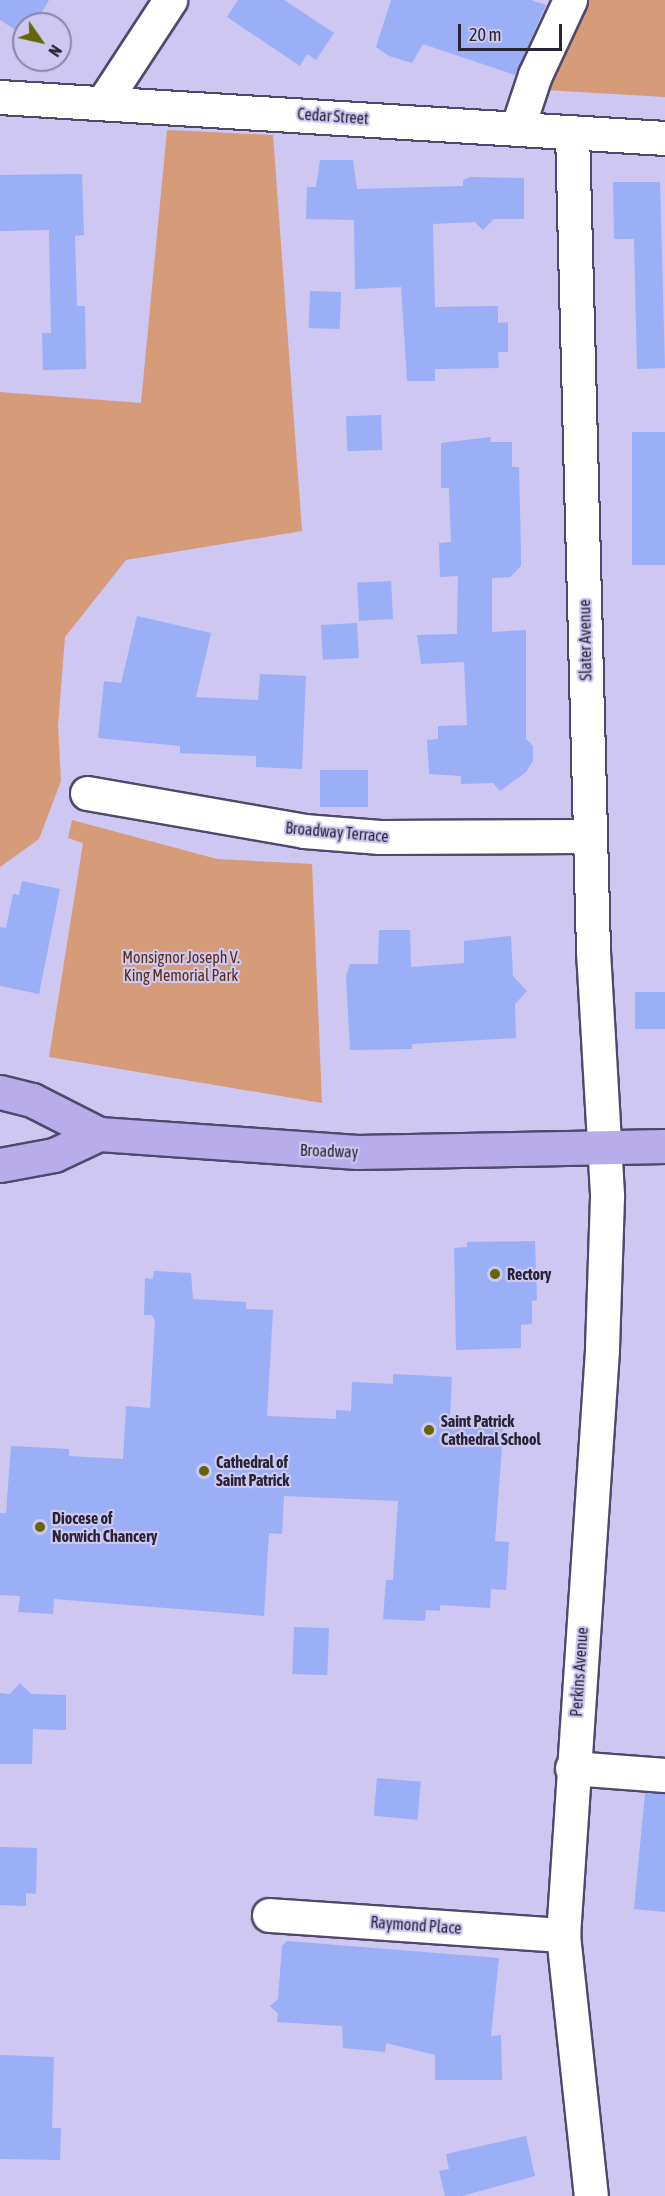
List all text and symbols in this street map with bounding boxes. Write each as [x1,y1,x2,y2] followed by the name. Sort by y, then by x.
[12,12,72,72] north arrow
[461,12,564,50] scale bar
[469,24,501,45] text: 20 m
[45,42,65,60] text: N
[297,104,369,128] street label: Cedar Street
[575,599,595,681] street label: Slater Avenue
[285,818,389,846] street label: Broadway Terrace
[122,947,240,985] park label: Monsignor Joseph V. King Memorial Park
[300,1140,358,1162] street label: Broadway
[507,1264,551,1284] place label: Rectory
[488,1267,502,1281] marker: Rectory
[441,1411,541,1449] place label: Saint Patrick Cathedral School
[422,1423,436,1437] marker: Saint Patrick Cathedral School
[216,1452,289,1490] place label: Cathedral of Saint Patrick
[197,1464,211,1478] marker: Cathedral of Saint Patrick
[52,1508,157,1546] place label: Diocese of Norwich Chancery
[33,1520,47,1534] marker: Diocese of Norwich Chancery
[566,1627,592,1717] street label: Perkins Avenue
[370,1912,462,1938] street label: Raymond Place

